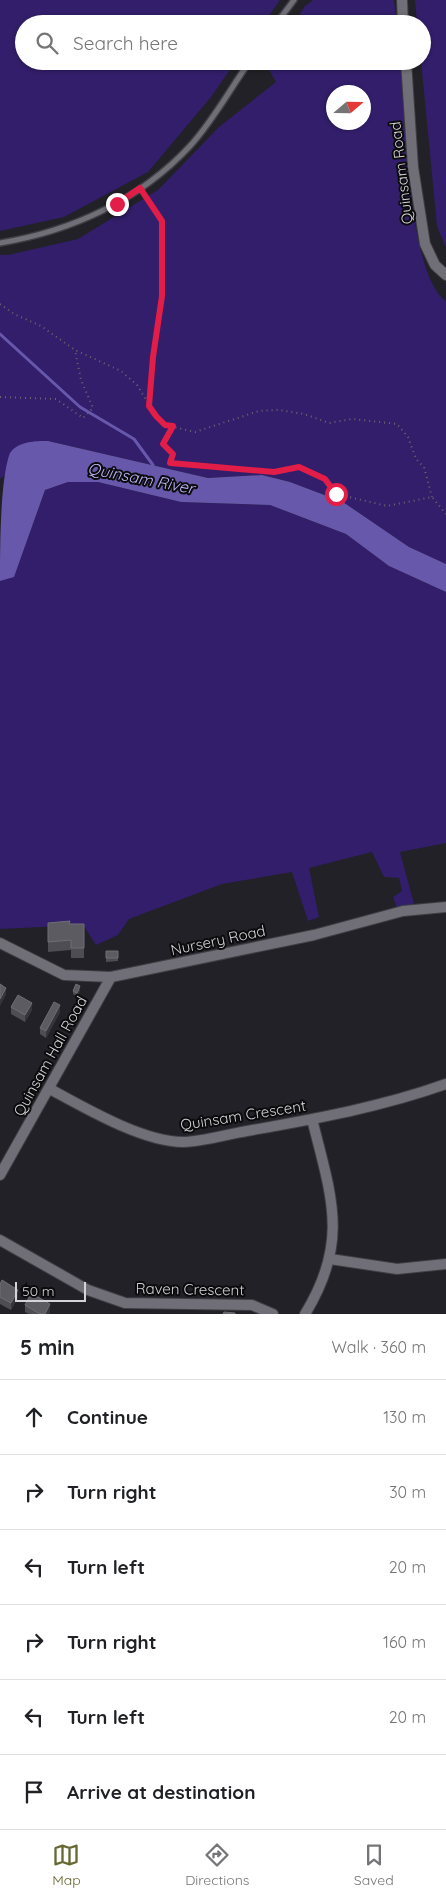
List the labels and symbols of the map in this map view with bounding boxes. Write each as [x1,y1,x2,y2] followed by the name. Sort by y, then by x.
[326,85,371,130] north arrow
[385,121,417,225] street label: Quinsam Road
[106,193,129,216] route end
[86,458,198,498] water label: Quinsam River
[325,483,348,506] route start
[169,921,267,959] street label: Nursery Road
[9,993,91,1119] street label: Quinsam Hall Road
[179,1096,307,1134] street label: Quinsam Crescent
[15,1279,86,1302] scale bar
[135,1279,245,1299] street label: Raven Crescent

